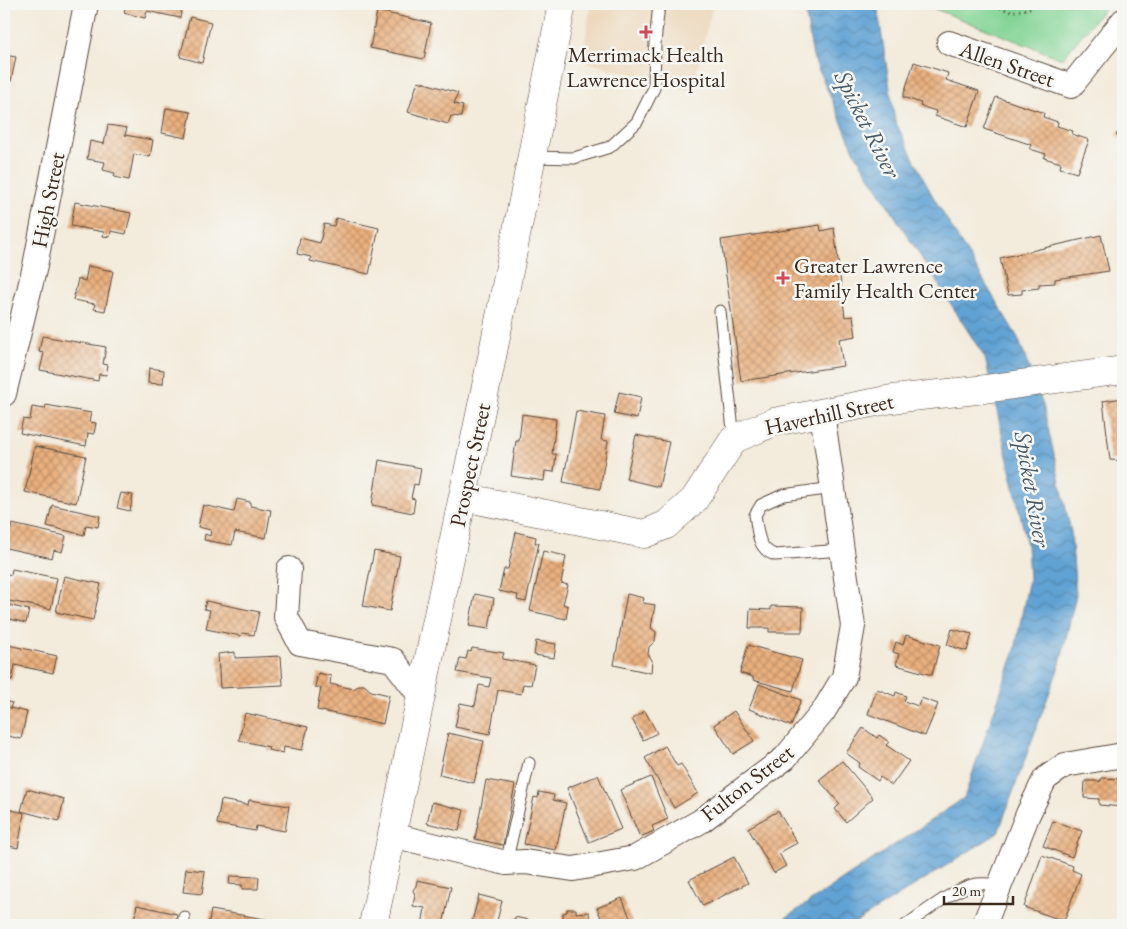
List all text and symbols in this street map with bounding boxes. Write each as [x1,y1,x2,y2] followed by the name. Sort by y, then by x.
[639,25,653,39] marker: Merrimack Health Lawrence Hospital
[955,34,1058,94] street label: Allen Street
[567,40,725,94] place label: Merrimack Health Lawrence Hospital
[827,64,909,185] water label: Spicket River
[25,150,71,250] street label: High Street
[794,251,978,305] place label: Greater Lawrence Family Health Center
[776,271,790,285] marker: Greater Lawrence Family Health Center
[762,386,896,442] street label: Haverhill Street
[443,400,497,530] street label: Prospect Street
[1007,428,1059,551] water label: Spicket River
[695,738,799,828] street label: Fulton Street
[944,874,1013,906] scale bar
[952,881,981,900] text: 20 m

